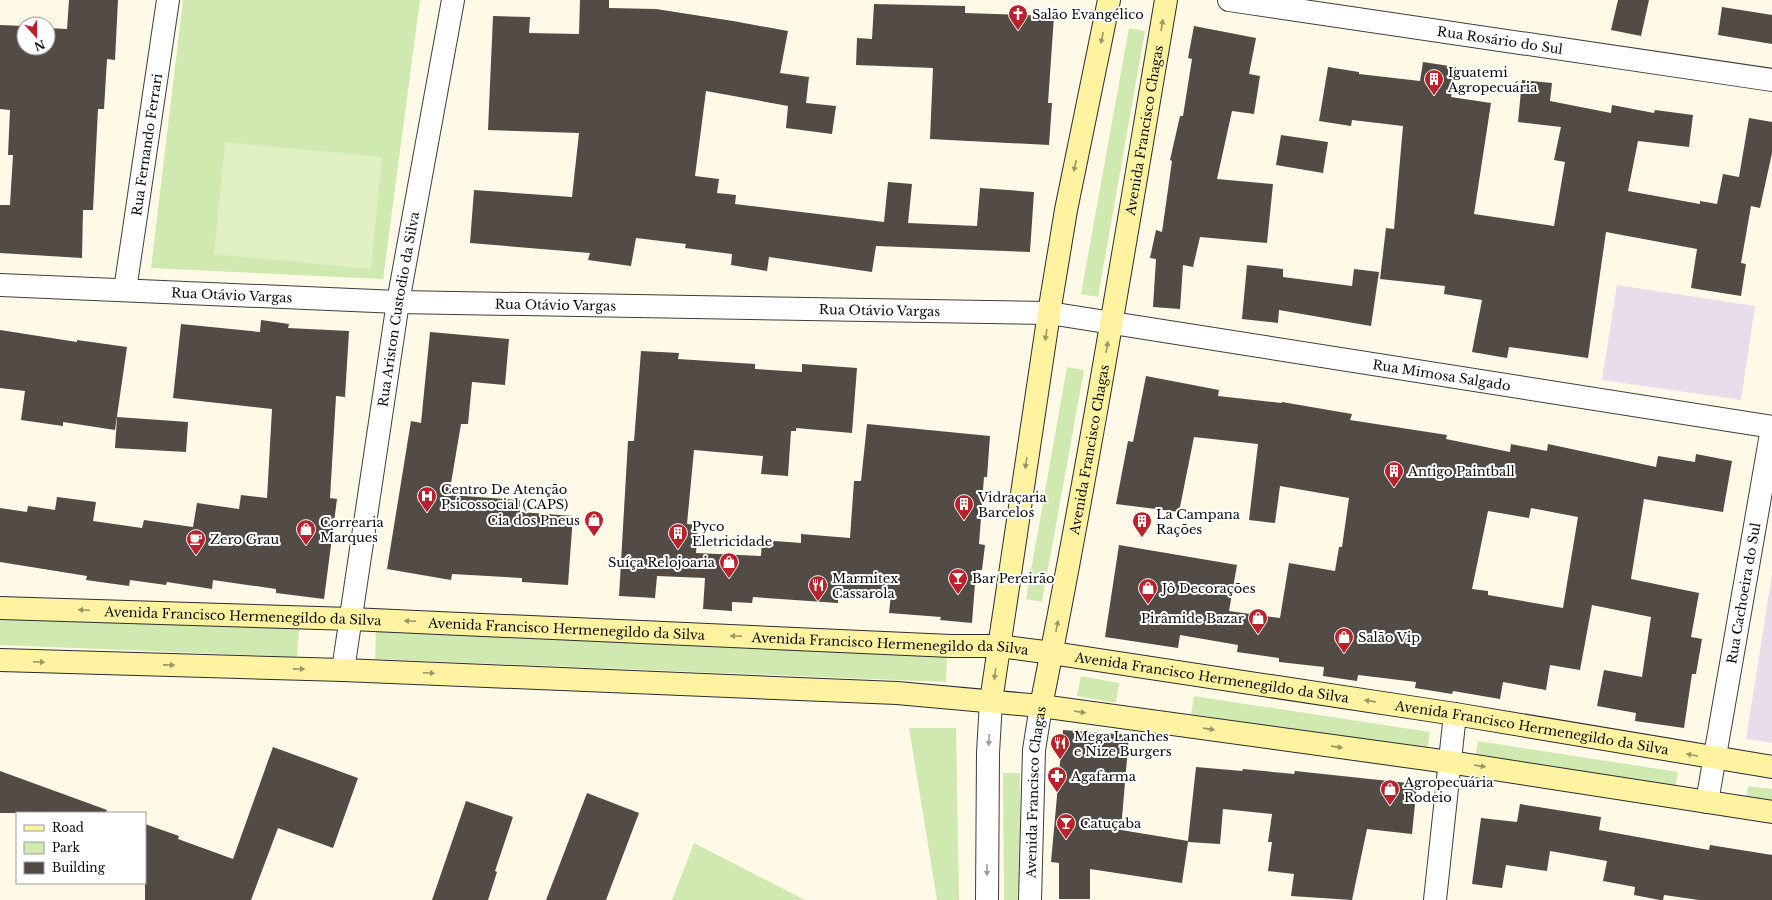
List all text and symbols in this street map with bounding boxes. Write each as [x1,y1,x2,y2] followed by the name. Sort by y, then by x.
[1007,3,1029,31] church icon: Salão Evangélico
[1032,6,1144,23] place label: Salão Evangélico
[16,16,56,56] north arrow
[1159,19,1165,31] one-way arrow
[1436,22,1564,58] street label: Rua Rosário do Sul
[1098,32,1104,44] one-way arrow
[32,37,47,54] text: N
[1121,44,1167,218] street label: Avenida Francisco Chagas
[1447,64,1538,96] place label: Iguatemi Agropecuária
[1423,68,1445,96] building icon: Iguatemi Agropecuária
[128,72,166,217] street label: Rua Fernando Ferrari
[1072,159,1078,172] one-way arrow
[374,209,423,408] street label: Rua Ariston Custodio da Silva
[171,284,293,306] street label: Rua Otávio Vargas
[495,295,617,314] street label: Rua Otávio Vargas
[819,301,940,320] street label: Rua Otávio Vargas
[1042,329,1048,341] one-way arrow
[1104,341,1110,353] one-way arrow
[1371,356,1512,394] street label: Rua Mimosa Salgado
[1065,363,1113,537] street label: Avenida Francisco Chagas
[1023,457,1029,469] one-way arrow
[1383,460,1405,488] building icon: Antigo Paintball
[1407,463,1515,480] place label: Antigo Paintball
[441,481,568,513] place label: Centro De Atenção Psicossocial (CAPS)
[416,485,438,513] hospital icon: Centro De Atenção Psicossocial (CAPS)
[977,489,1047,521] place label: Vidraçaria Barcelos
[953,493,975,521] building icon: Vidraçaria Barcelos
[1156,506,1241,538] place label: La Campana Rações
[583,509,605,537] shop icon: Cia dos Pneus
[1131,510,1153,538] building icon: La Campana Rações
[487,512,580,529] place label: Cia dos Pneus
[320,514,384,546] place label: Correaria Marques
[295,518,317,546] shop icon: Correaria Marques
[692,518,772,550] place label: Pyco Eletricidade
[1723,521,1764,665] street label: Rua Cachoeira do Sul
[667,522,689,550] building icon: Pyco Eletricidade
[185,528,207,556] cafe icon: Zero Grau
[210,531,279,548] place label: Zero Grau
[718,551,740,579] shop icon: Suíça Relojoaria
[608,554,716,571] place label: Suíça Relojoaria
[947,567,969,595] bar icon: Bar Pereirão
[832,570,898,602] place label: Marmitex Cassarola
[972,570,1055,587] place label: Bar Pereirão
[807,574,829,602] restaurant icon: Marmitex Cassarola
[1137,577,1159,605] shop icon: Jô Decorações
[1160,580,1256,597] place label: Jô Decorações
[103,603,383,629] street label: Avenida Francisco Hermenegildo da Silva
[78,607,90,614] one-way arrow
[1247,607,1269,635] shop icon: Pirâmide Bazar
[1141,610,1245,627] place label: Pirâmide Bazar
[427,614,706,643] street label: Avenida Francisco Hermenegildo da Silva
[404,618,416,625] one-way arrow
[1054,620,1060,632] one-way arrow
[1333,626,1355,654] shop icon: Salão Vip
[750,629,1030,658] street label: Avenida Francisco Hermenegildo da Silva
[1358,629,1420,646] place label: Salão Vip
[730,633,742,640] one-way arrow
[1073,648,1351,706] street label: Avenida Francisco Hermenegildo da Silva
[33,659,46,665] one-way arrow
[163,662,175,669] one-way arrow
[293,666,306,672] one-way arrow
[992,668,998,680] one-way arrow
[423,670,435,677] one-way arrow
[1393,696,1671,758] street label: Avenida Francisco Hermenegildo da Silva
[1364,698,1376,704] one-way arrow
[1022,705,1049,879] street label: Avenida Francisco Chagas
[1074,709,1086,715] one-way arrow
[1202,726,1215,732] one-way arrow
[1074,728,1172,760] place label: Mega Lanches e Nize Burgers
[1049,732,1071,760] restaurant icon: Mega Lanches e Nize Burgers
[986,734,992,747] one-way arrow
[1331,744,1343,750] one-way arrow
[1686,751,1698,757] one-way arrow
[1474,764,1486,770] one-way arrow
[1046,765,1068,793] pharmacy icon: Agafarma
[1070,768,1137,785] place label: Agafarma
[1403,774,1494,806] place label: Agropecuária Rodeio
[1379,778,1401,806] shop icon: Agropecuária Rodeio
[16,812,146,884] legend
[1055,812,1077,840] bar icon: Catuçaba
[1080,815,1142,832] place label: Catuçaba
[52,820,84,835] text: Road
[52,840,80,855] text: Park
[52,860,106,875] text: Building
[984,864,990,877] one-way arrow

